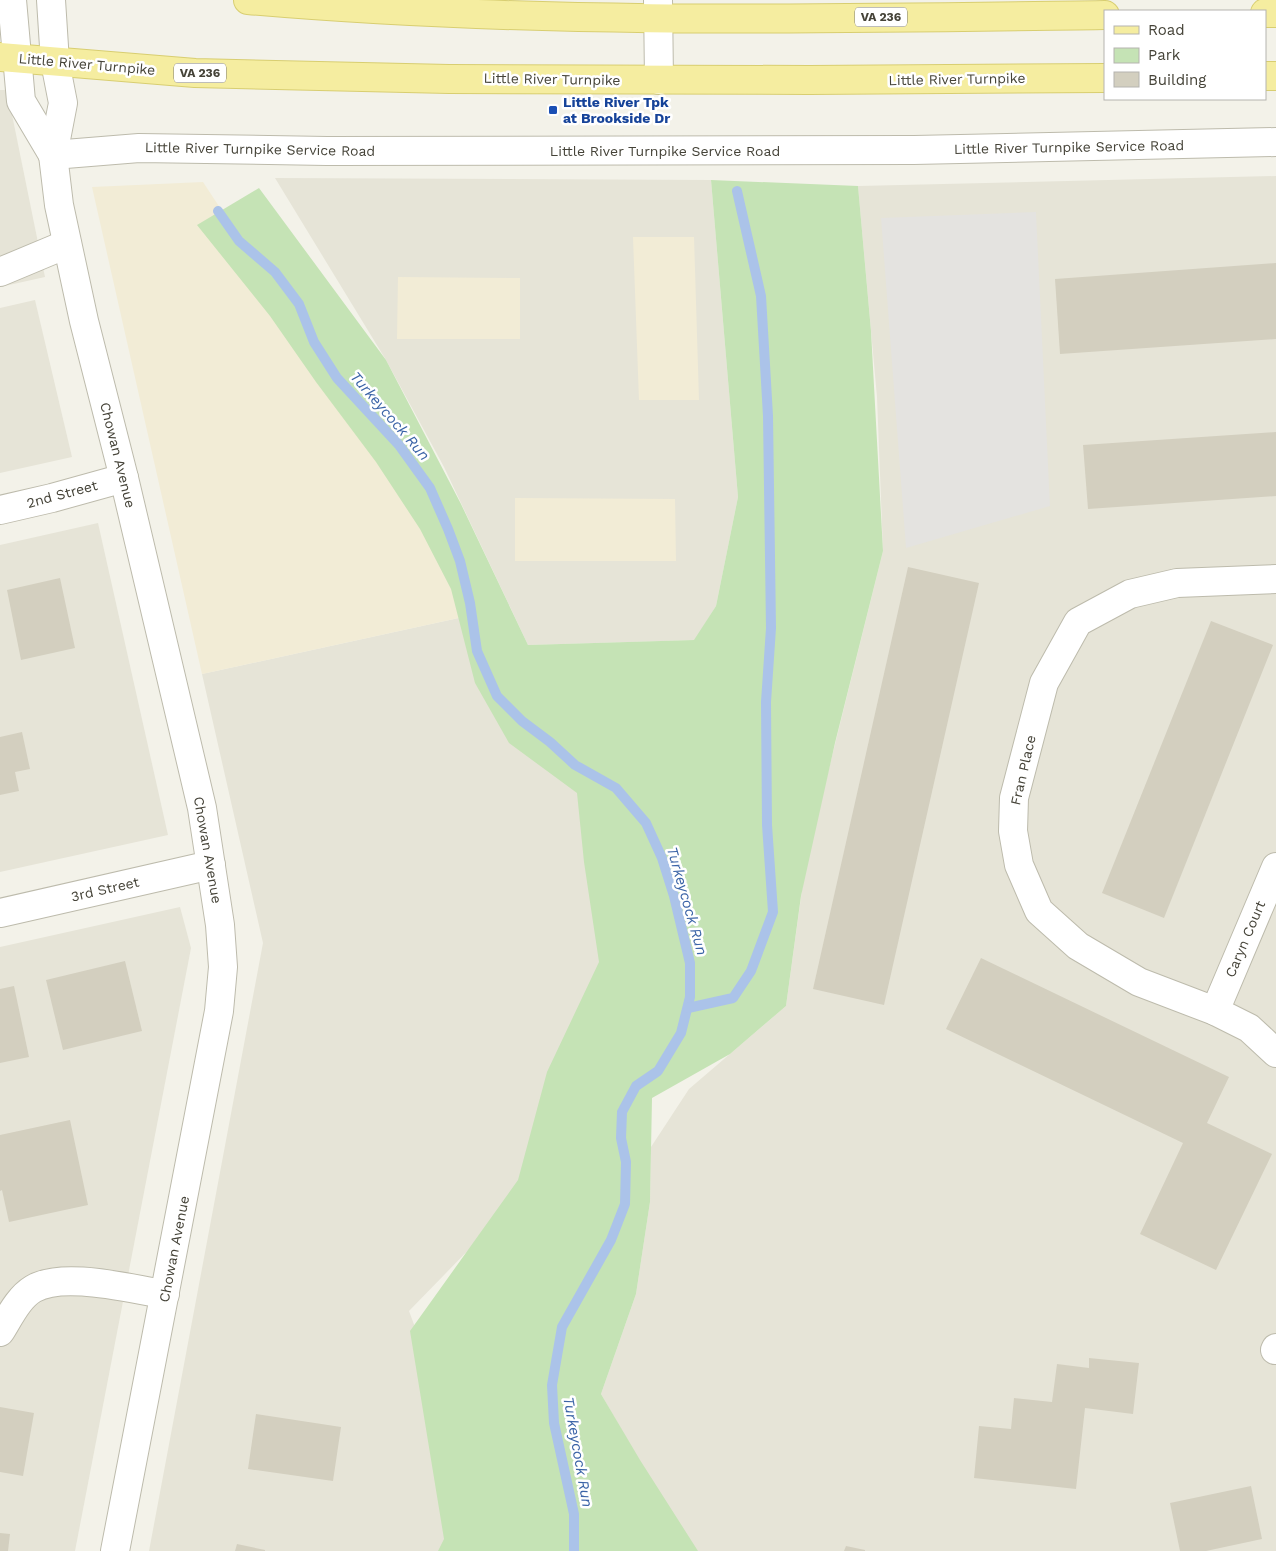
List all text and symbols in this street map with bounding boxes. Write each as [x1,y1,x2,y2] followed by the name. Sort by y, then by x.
[855,8,907,26] road number: VA 236
[1104,10,1266,100] legend
[1148,21,1185,39] text: Road
[1148,46,1181,64] text: Park
[18,50,156,78] street label: Little River Turnpike
[174,64,226,82] road number: VA 236
[483,70,621,88] street label: Little River Turnpike
[888,70,1026,88] street label: Little River Turnpike
[1148,71,1206,89] text: Building
[563,94,670,126] place label: Little River Tpk at Brookside Dr
[547,104,559,116] marker: Little River Tpk at Brookside Dr
[954,137,1184,157] street label: Little River Turnpike Service Road
[145,139,375,159] street label: Little River Turnpike Service Road
[550,143,780,159] street label: Little River Turnpike Service Road
[347,368,433,464] water label: Turkeycock Run
[97,401,139,509] street label: Chowan Avenue
[25,477,99,511] street label: 2nd Street
[1007,733,1039,807] street label: Fran Place
[191,795,225,905] street label: Chowan Avenue
[663,845,711,957] water label: Turkeycock Run
[69,873,141,905] street label: 3rd Street
[1222,898,1268,980] street label: Caryn Court
[156,1194,192,1304] street label: Chowan Avenue
[559,1395,597,1509] water label: Turkeycock Run

